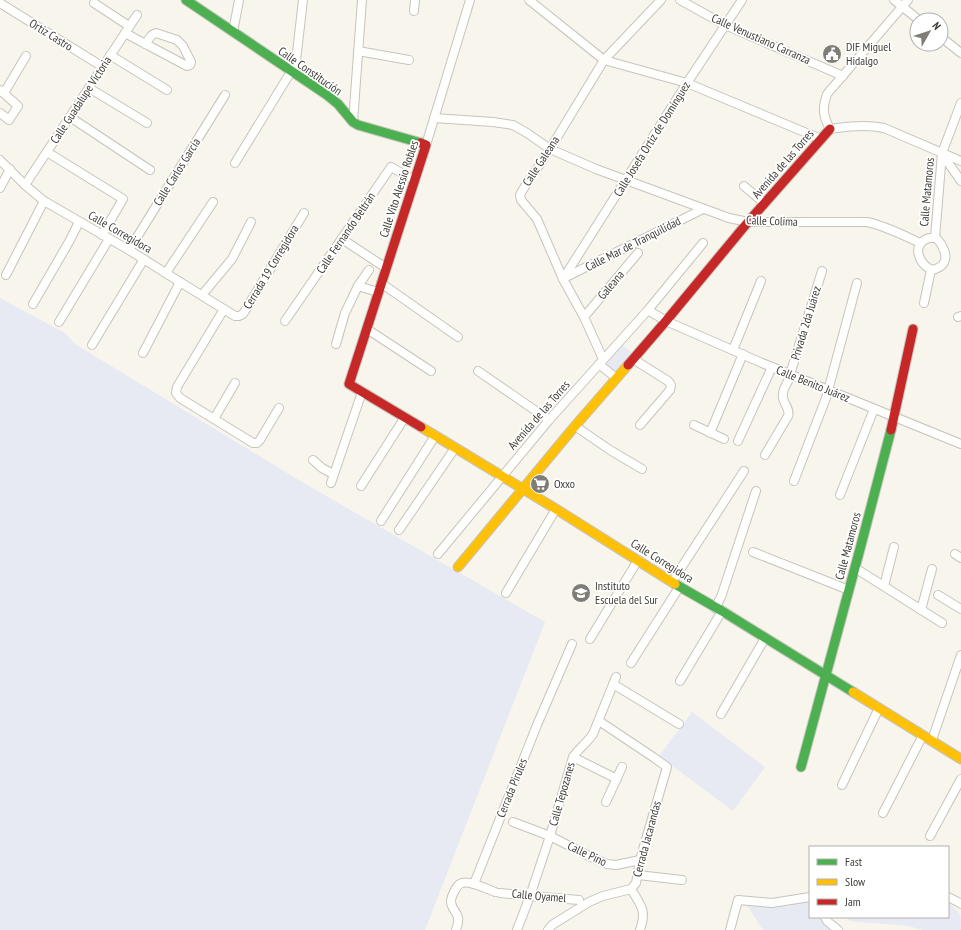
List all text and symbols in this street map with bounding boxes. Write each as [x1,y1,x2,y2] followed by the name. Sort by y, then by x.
[709,10,813,67] street label: Calle Venustiano Carranza
[909,12,949,52] north arrow
[27,15,76,54] street label: Ortiz Castro
[929,19,944,32] text: N
[846,39,891,68] place label: DIF Miguel Hidalgo
[275,43,345,98] street label: Calle Constitución
[821,43,843,65] public building icon: DIF Miguel Hidalgo
[47,53,115,146] street label: Calle Guadalupe Victoria
[610,78,693,199] street label: Calle Josefa Ortiz de Domínguez
[748,126,817,201] street label: Avenida de las Torres
[519,133,562,189] street label: Calle Galeana
[150,135,203,208] street label: Calle Carlos García
[376,138,421,239] street label: Calle Vito Alessio Robles
[916,157,937,227] street label: Calle Matamoros
[313,189,378,276] street label: Calle Fernando Beltrán
[86,207,155,256] street label: Calle Corregidora
[746,212,798,229] street label: Calle Colima
[583,213,683,274] street label: Calle Mar de Tranquilidad
[240,222,302,312] street label: Cerrada 19 Corregidora
[594,267,627,302] street label: Galeana
[787,284,824,362] street label: Privada 2da Juárez
[774,362,852,405] street label: Calle Benito Juárez
[504,377,573,452] street label: Avenida de las Torres
[529,473,551,495] supermarket icon: Oxxo
[554,476,575,491] place label: Oxxo
[831,510,864,581] street label: Calle Matamoros
[628,535,697,586] street label: Calle Corregidora
[595,578,659,607] place label: Instituto Escuela del Sur
[570,582,592,604] school or university icon: Instituto Escuela del Sur
[493,756,530,820] street label: Cerrada Pirules
[545,760,578,827] street label: Calle Tepozanes
[629,799,664,879] street label: Cerrada Jacarandas
[565,838,609,869] street label: Calle Pino
[809,846,949,918] legend
[845,854,863,869] text: Fast
[845,874,866,889] text: Slow
[511,886,567,905] street label: Calle Oyamel
[844,894,861,909] text: Jam

